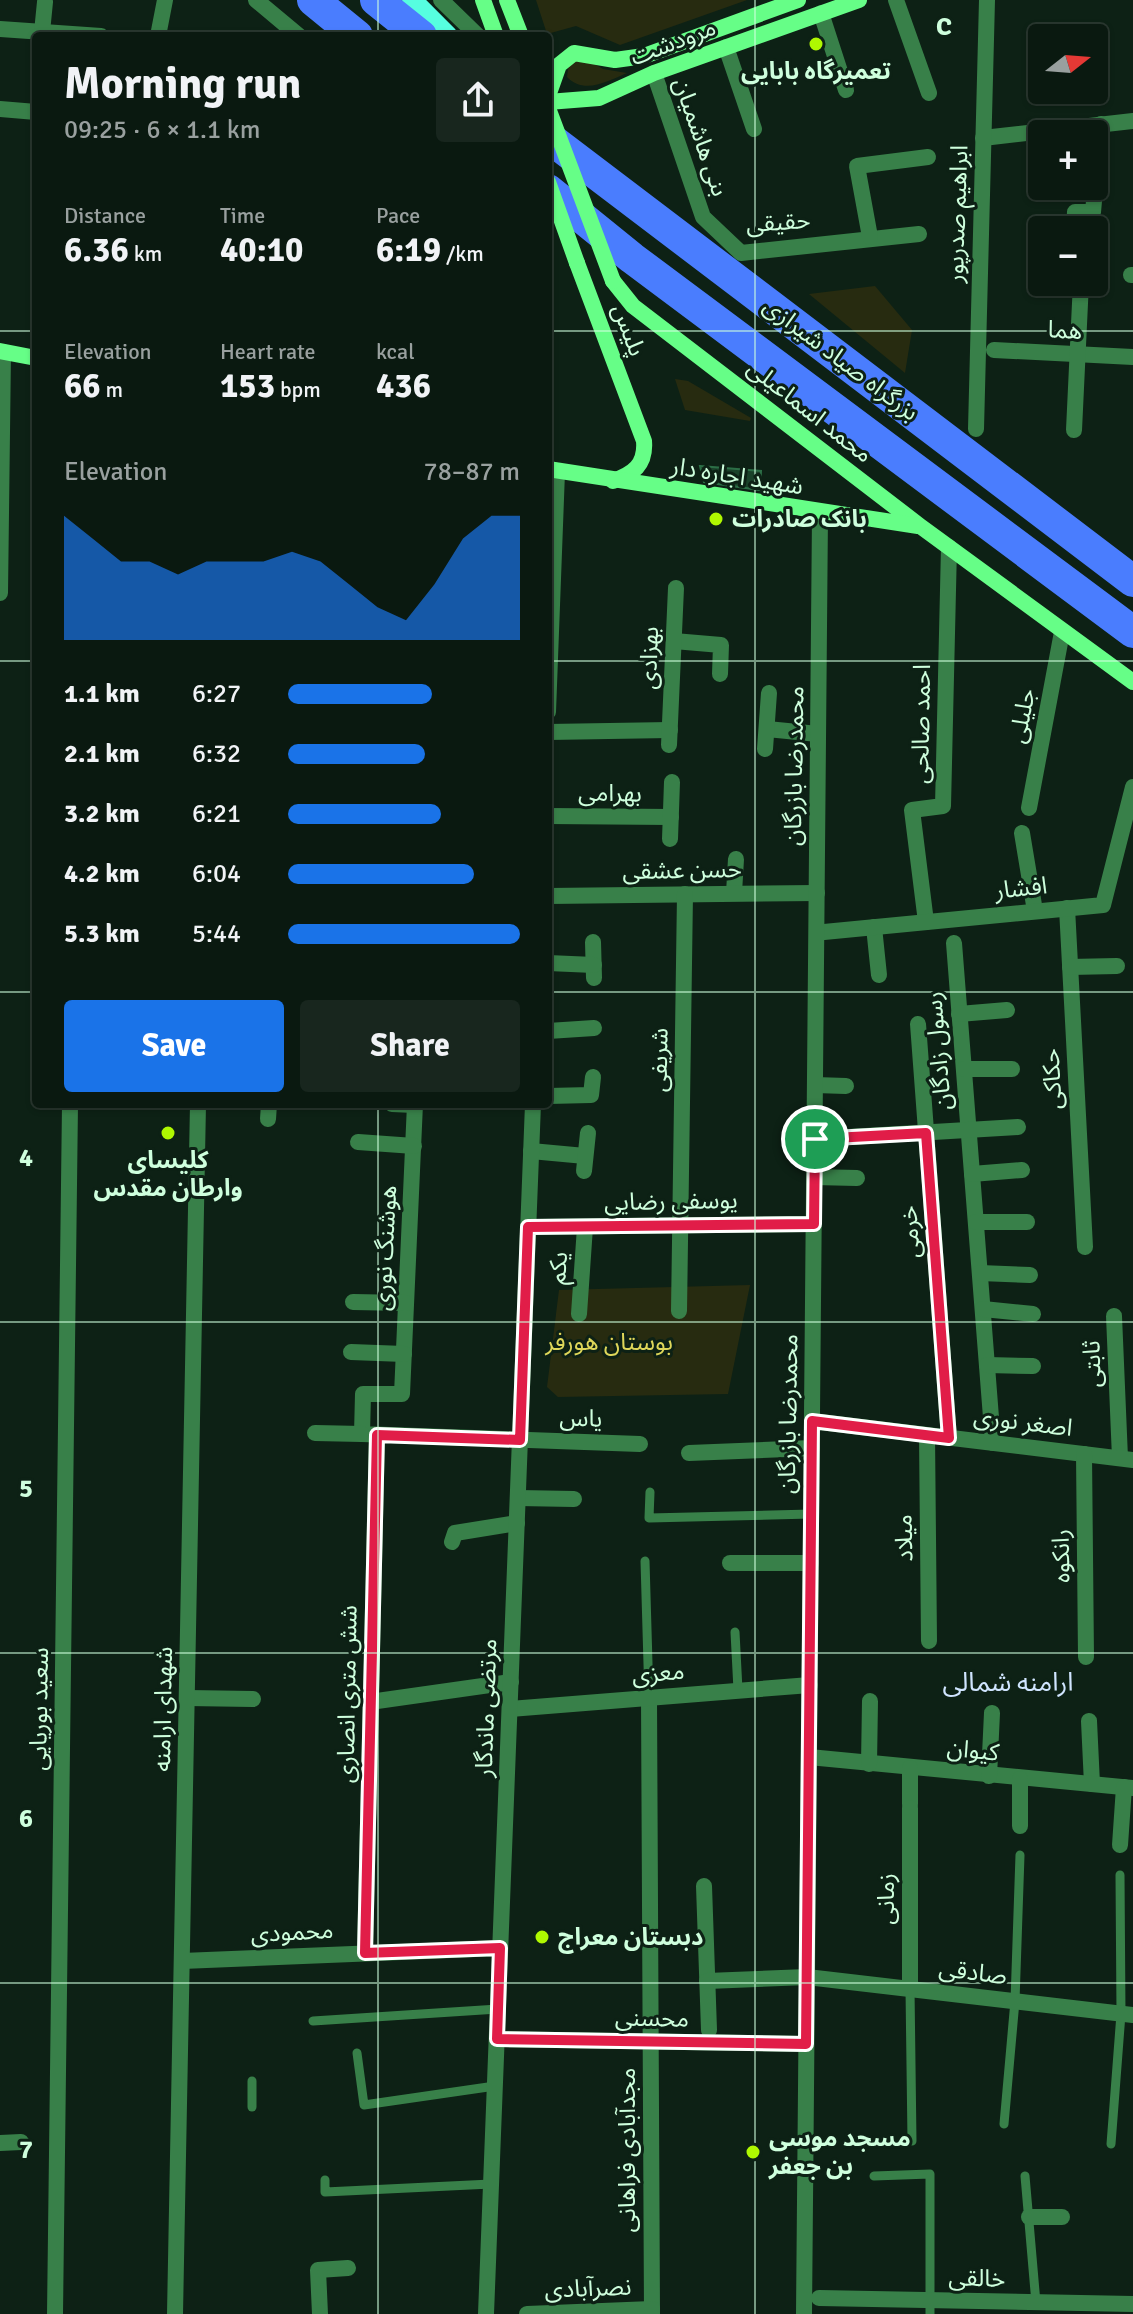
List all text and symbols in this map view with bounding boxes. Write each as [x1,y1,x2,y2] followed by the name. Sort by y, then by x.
[936,11,952,43] text: C
[626,12,720,72] street label: مرودشت
[1028,24,1108,104] north arrow
[1028,24,1108,296] map controls
[807,35,825,53] marker: تعمیرگاه بابایی
[741,56,891,86] place label: تعمیرگاه بابایی
[64,57,301,111] text: Morning run
[436,58,520,142] button: share
[667,74,735,200] street label: بنی هاشمیان
[64,114,260,146] text: 09:25 · 6 × 1.1 km
[1028,120,1108,200] button: +
[940,144,976,285] street label: ابراهیم صدرپور
[64,202,146,229] text: Distance
[220,202,265,229] text: Time
[376,202,420,229] text: Pace
[745,205,811,239] street label: حقیقی
[1028,216,1108,296] button: −
[64,229,129,271] text: 6.36
[220,229,303,271] text: 40:10
[376,229,441,271] text: 6:19
[129,240,162,267] text: km
[441,240,484,267] text: /km
[757,291,925,427] street label: بزرگراه صیاد شیرازی
[605,300,653,361] street label: پلیس
[1047,314,1083,346] street label: هما
[64,338,152,365] text: Elevation
[220,338,315,365] text: Heart rate
[376,338,415,365] text: kcal
[741,353,879,469] street label: محمد اسماعیلی
[64,365,101,407] text: 66
[220,365,275,407] text: 153
[376,365,431,407] text: 436
[101,376,123,403] text: m
[275,376,321,403] text: bpm
[668,451,805,501] street label: شهید اجاره دار
[64,456,168,488] text: Elevation
[424,456,520,488] text: 78–87 m
[732,504,867,534] place label: بانک صادرات
[707,510,725,528] marker: بانک صادرات
[633,626,665,690] street label: بهزادی
[905,664,937,784] street label: احمد صالحی
[64,678,140,710] text: 1.1 km
[192,678,241,710] text: 6:27
[778,686,810,846] street label: محمدرضا بازرگان
[1002,686,1042,746] street label: جلیلی
[64,738,140,770] text: 2.1 km
[192,738,241,770] text: 6:32
[578,777,642,809] street label: بهرامی
[64,798,140,830] text: 3.2 km
[192,798,241,830] text: 6:21
[622,854,742,886] street label: حسن عشقی
[64,858,140,890] text: 4.2 km
[192,858,241,890] text: 6:04
[992,870,1049,906] street label: افشار
[64,918,140,950] text: 5.3 km
[192,918,241,950] text: 5:44
[918,990,958,1112] street label: رسول زادگان
[64,1000,284,1092] button: Save
[300,1000,520,1092] button: Share
[643,1028,675,1092] street label: شریفی
[1035,1048,1069,1110] street label: حکاکی
[781,1105,849,1173] pin
[793,1117,837,1161] icon: arrive
[159,1124,177,1142] marker: کلیسای وارطان مقدس
[19,1142,33,1174] text: 4
[93,1145,243,1203] place label: کلیسای وارطان مقدس
[367,1184,403,1312] street label: هوشنگ نوری
[604,1185,738,1217] street label: یوسفی رضایی
[893,1205,927,1259] street label: خرمی
[542,1251,576,1286] street label: یکم
[544,1327,673,1357] park label: بوستان هورفر
[772,1334,804,1494] street label: محمدرضا بازرگان
[1076,1340,1108,1388] street label: ثابتی
[972,1401,1074,1443] street label: اصغر نوری
[559,1402,603,1434] street label: یاس
[19,1473,33,1505] text: 5
[889,1514,919,1562] street label: میلاد
[1046,1529,1076,1583] street label: رانکوه
[330,1605,364,1783] street label: شش متری انصاری
[469,1638,503,1779] street label: مرتضی ماندگار
[147,1646,179,1772] street label: شهدای ارامنه
[23,1647,55,1771] street label: سعید بوریایی
[630,1656,686,1690] street label: معزی
[942,1667,1074,1699] district label: ارامنه شمالی
[945,1732,1002,1768] street label: کیوان
[19,1803,33,1835] text: 6
[871,1873,901,1925] street label: زمانی
[250,1915,334,1949] street label: محمودی
[558,1922,703,1954] place label: دبستان معراج
[533,1928,551,1946] marker: دبستان معراج
[937,1953,1009,1991] street label: صادقی
[615,2002,689,2034] street label: محسنی
[612,2068,642,2232] street label: مجدآبادی فراهانی
[768,2123,911,2181] place label: مسجد موسی بن جعفر
[19,2134,33,2166] text: 7
[744,2143,762,2161] marker: مسجد موسی بن جعفر
[948,2262,1006,2294] street label: خالقی
[544,2271,632,2305] street label: نصرآبادی

